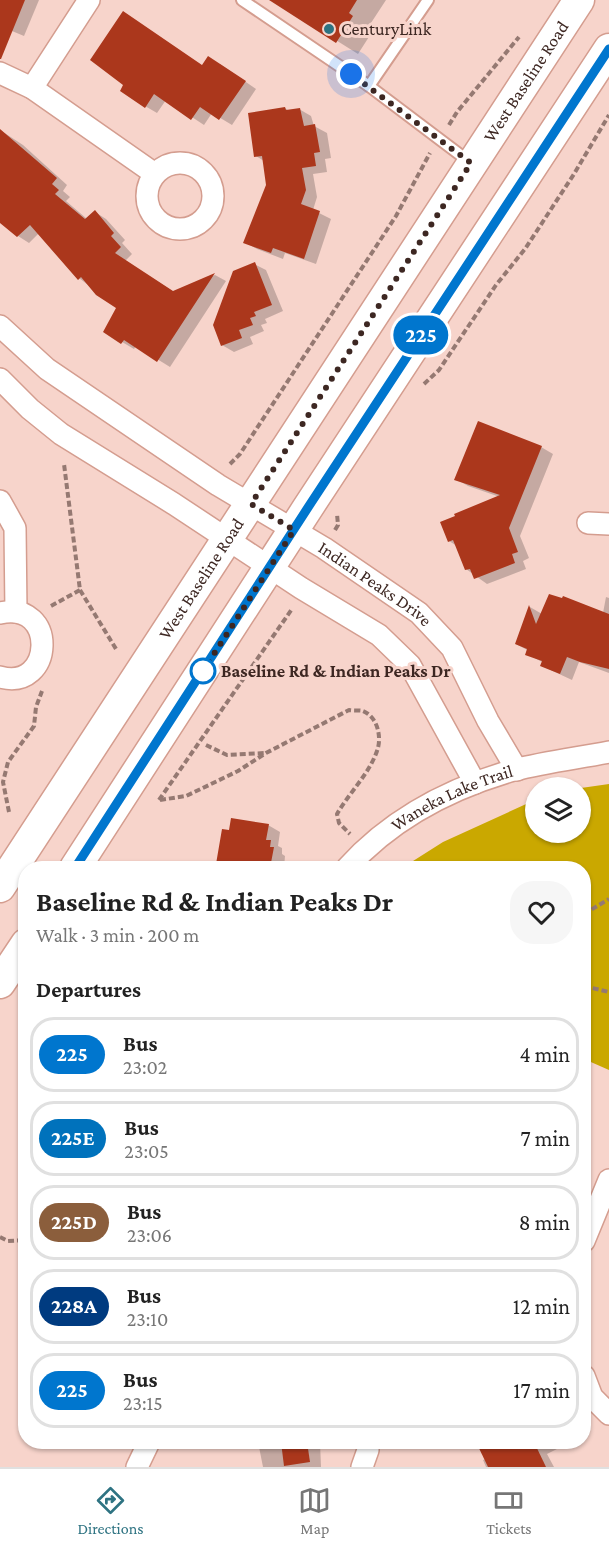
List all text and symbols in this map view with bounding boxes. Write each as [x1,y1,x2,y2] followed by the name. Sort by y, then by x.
[479,17,573,146] street label: West Baseline Road
[341,19,432,39] place label: CenturyLink
[322,22,336,36] marker: CenturyLink
[336,59,366,89] your location
[386,316,456,354] line badge: 225
[405,323,437,347] text: 225
[154,514,248,643] street label: West Baseline Road
[315,537,436,630] street label: Indian Peaks Drive
[190,658,216,684] marker: Baseline Rd & Indian Peaks Dr
[221,661,451,681] place label: Baseline Rd & Indian Peaks Dr
[387,761,515,835] street label: Waneka Lake Trail
[525,777,591,843] map controls
[525,777,591,843] button: layers
[510,881,573,944] button: heart
[36,886,393,917] text: Baseline Rd & Indian Peaks Dr
[36,924,199,946] text: Walk · 3 min · 200 m
[36,977,141,1002] text: Departures
[123,1031,157,1056] text: Bus
[56,1042,88,1066] text: 225
[519,1042,570,1067] text: 4 min
[123,1056,167,1078] text: 23:02
[124,1115,159,1140] text: Bus
[51,1126,94,1150] text: 225E
[520,1126,570,1151] text: 7 min
[124,1140,169,1162] text: 23:05
[127,1199,161,1224] text: Bus
[51,1210,97,1234] text: 225D
[519,1210,570,1235] text: 8 min
[127,1224,172,1246] text: 23:06
[127,1283,161,1308] text: Bus
[51,1294,97,1318] text: 228A
[513,1294,570,1319] text: 12 min
[127,1308,168,1330] text: 23:10
[123,1367,157,1392] text: Bus
[56,1378,88,1402] text: 225
[513,1378,570,1403] text: 17 min
[123,1392,163,1414] text: 23:15
[77,1484,144,1537] tab: Directions
[298,1484,331,1537] tab: Map
[486,1484,532,1537] tab: Tickets

